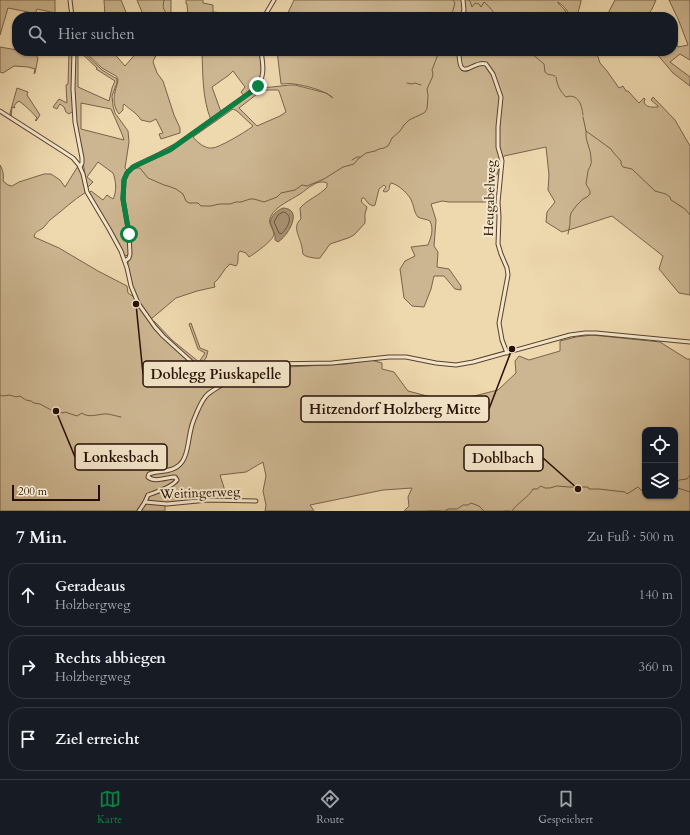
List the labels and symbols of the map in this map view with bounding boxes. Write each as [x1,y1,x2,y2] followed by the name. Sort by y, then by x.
[249,77,267,95] route end
[480,159,500,237] street label: Heugabelweg
[120,225,138,243] route start
[143,361,290,387] callout: Doblegg Piuskapelle
[151,365,281,384] text: Doblegg Piuskapelle
[301,396,489,422] callout: Hitzendorf Holzberg Mitte
[309,400,481,419] text: Hitzendorf Holzberg Mitte
[75,444,167,470] callout: Lonkesbach
[464,445,543,471] callout: Doblbach
[83,448,159,467] text: Lonkesbach
[472,449,534,468] text: Doblbach
[12,483,100,502] scale bar
[158,483,241,503] street label: Weitingerweg

